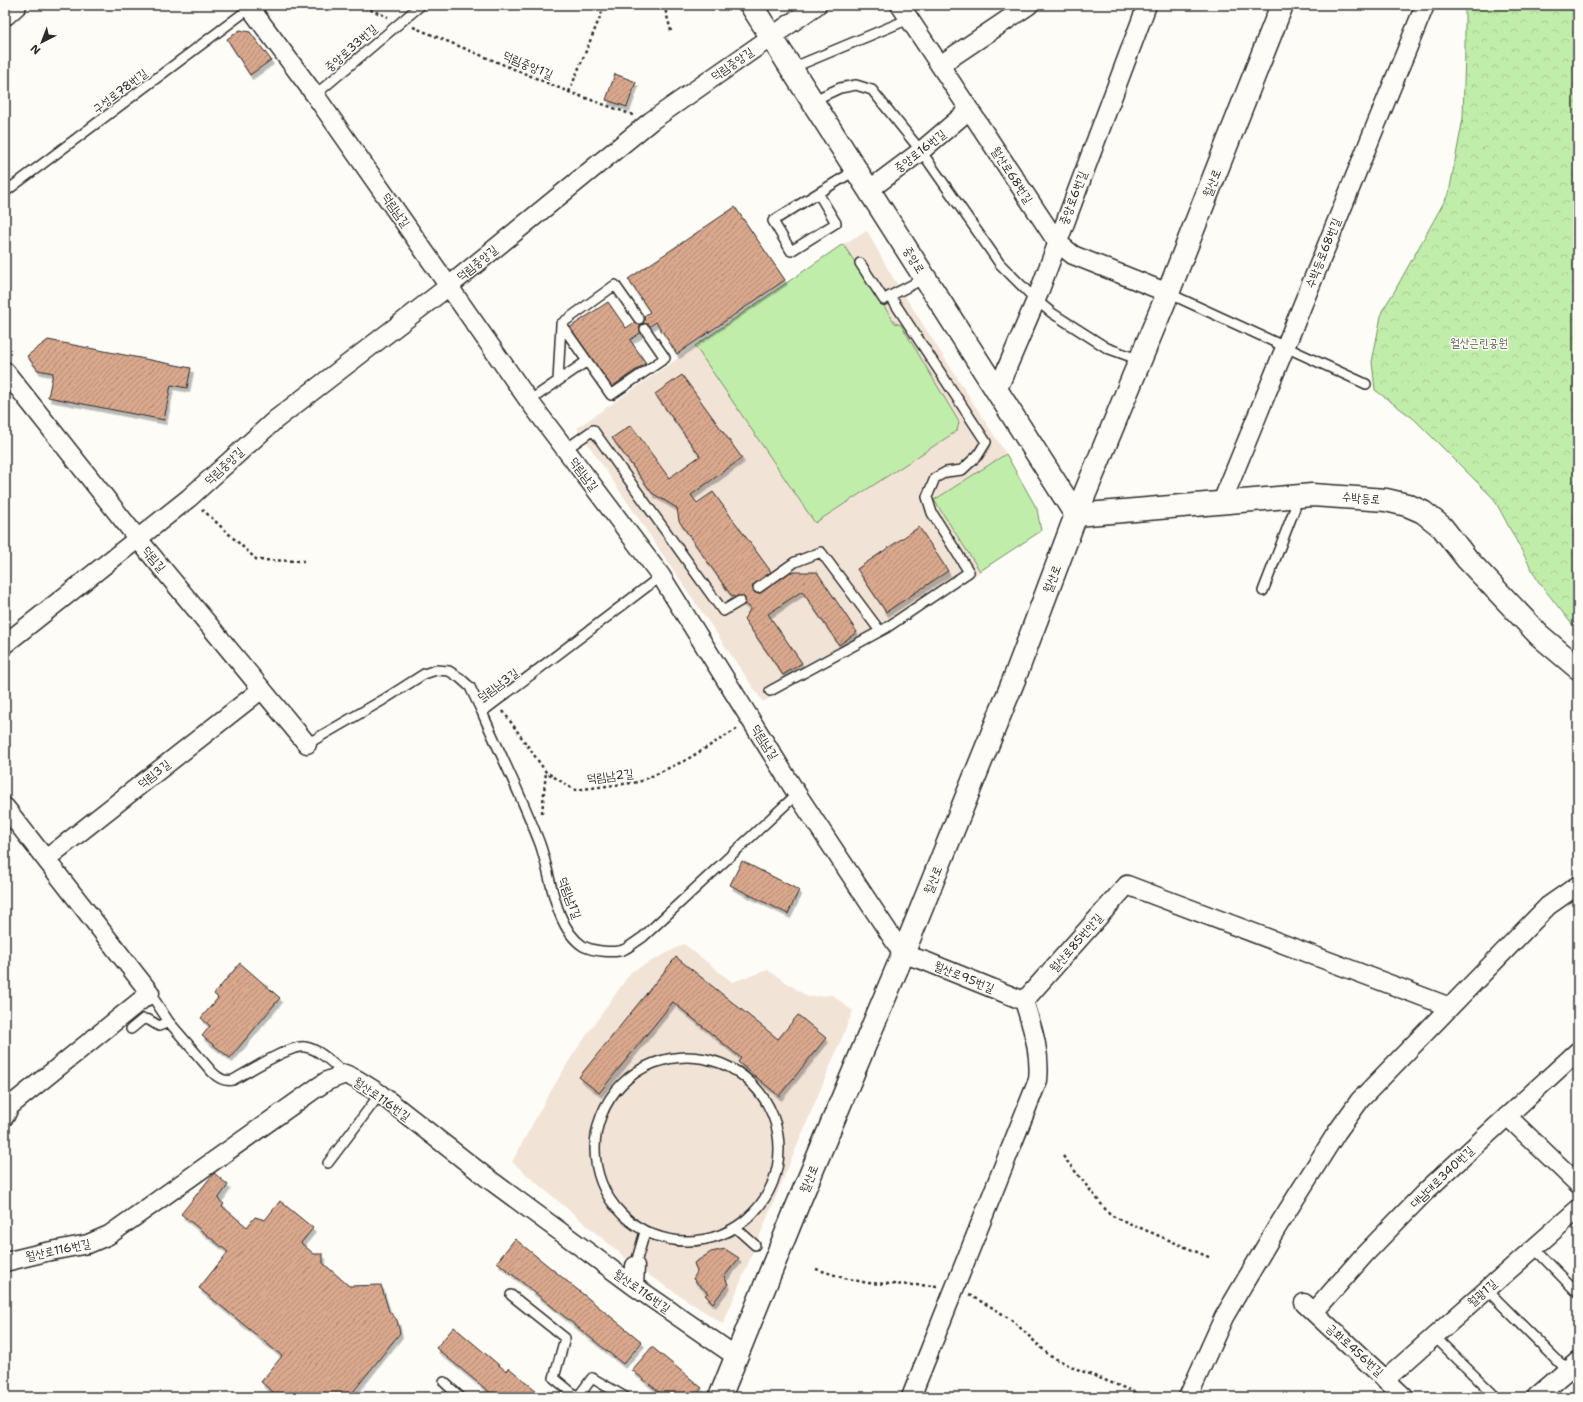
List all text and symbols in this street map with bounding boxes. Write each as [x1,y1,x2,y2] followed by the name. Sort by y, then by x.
[321,21,381,75] street label: 중앙로33번길
[22,22,62,62] north arrow
[27,40,44,58] text: N
[708,43,757,84] street label: 덕림중앙길
[500,47,556,83] street label: 덕림중앙1길
[89,65,151,117] street label: 구성로78번길
[891,126,949,176] street label: 중앙로16번길
[988,144,1036,207] street label: 월산로68번길
[1199,167,1225,199] street label: 월산로
[1055,168,1091,227] street label: 중앙로6번길
[378,190,414,231] street label: 덕림남길
[1302,215,1344,290] street label: 수박등로68번길
[453,241,501,284] street label: 덕림중앙길
[900,243,928,277] street label: 중앙로
[1450,335,1508,351] park label: 월산근린공원
[201,443,247,488] street label: 덕림중앙길
[566,454,602,495] street label: 덕림남길
[1341,488,1381,508] street label: 수박등로
[139,543,170,576] street label: 덕림길
[1039,563,1065,595] street label: 월산로
[474,665,522,705] street label: 덕림남3길
[748,721,782,763] street label: 덕림남길
[134,756,174,792] street label: 덕림3길
[586,765,635,787] street label: 덕림남2길
[920,864,946,896] street label: 월산로
[555,875,585,922] street label: 덕림남1길
[1046,910,1106,976] street label: 월산로85번안길
[931,958,997,997] street label: 월산로95번길
[350,1074,414,1125] street label: 월산로116번길
[1407,1142,1478,1211] street label: 대남대로340번길
[796,1163,822,1195] street label: 월산로
[24,1235,92,1265] street label: 월산로116번길
[610,1266,674,1317] street label: 월산로116번길
[1464,1275,1500,1310] street label: 월광1길
[1323,1320,1387,1380] street label: 금화로456번길

